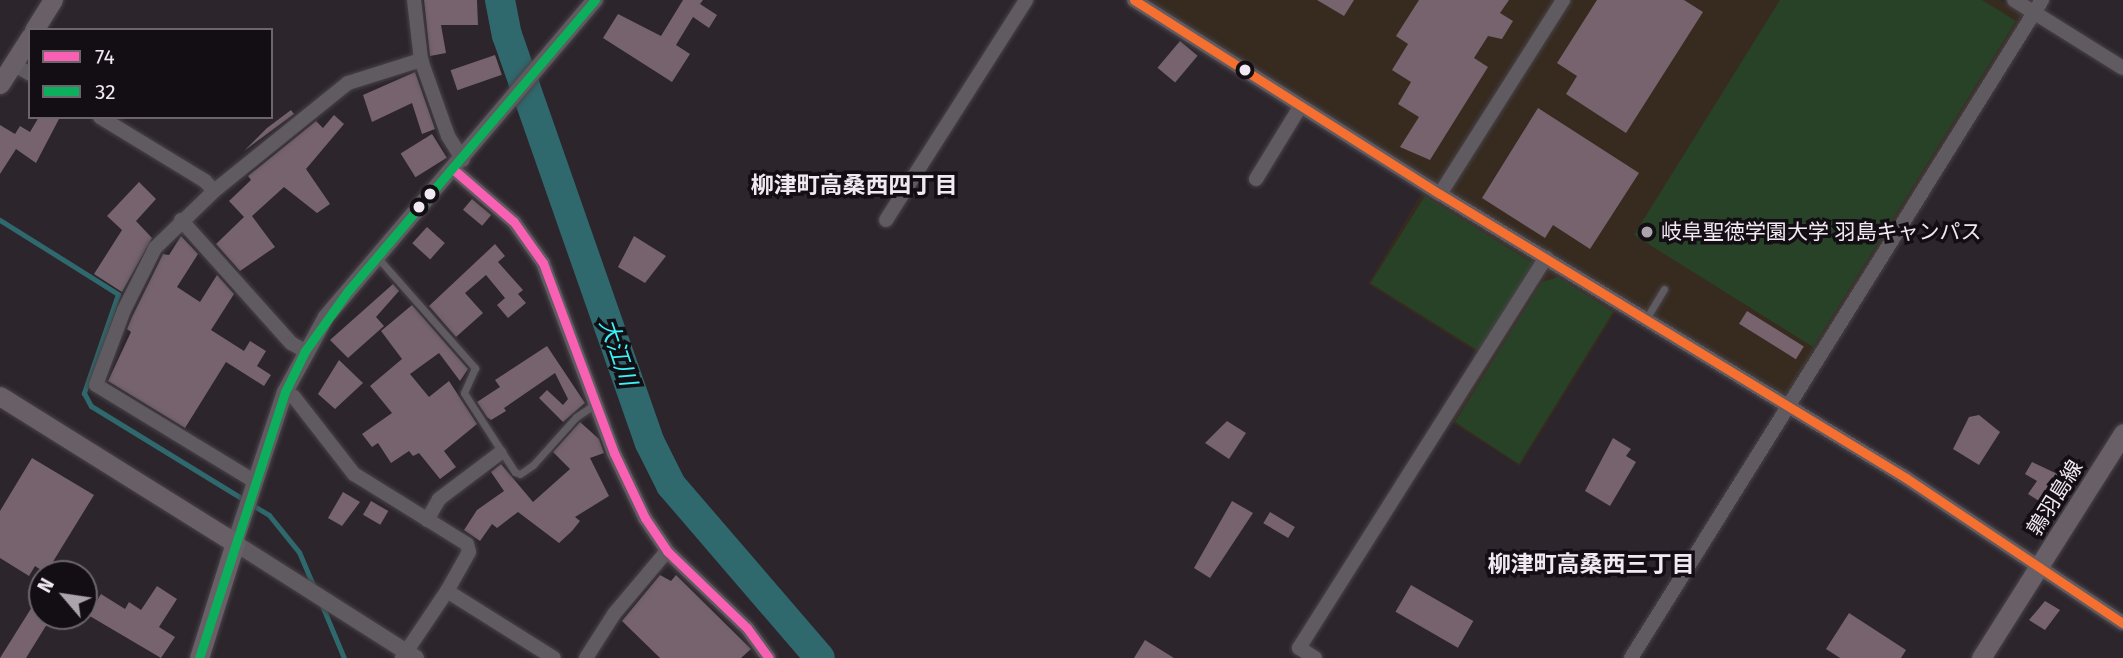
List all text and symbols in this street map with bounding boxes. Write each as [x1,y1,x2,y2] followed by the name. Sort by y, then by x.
[28,28,273,119] legend
[95,44,115,70] text: 74
[1238,63,1252,77] unlabelled marker
[95,79,116,105] text: 32
[751,171,957,199] district label: 柳津町高桑西四丁目
[423,187,437,201] unlabelled marker
[412,200,426,214] unlabelled marker
[1661,219,1982,245] place label: 岐阜聖徳学園大学 羽島キャンパス
[1639,224,1655,240] marker: 岐阜聖徳学園大学 羽島キャンパス
[594,315,642,389] water label: 大江川
[2022,456,2088,540] street label: 鶉羽島線
[1488,550,1694,578] district label: 柳津町高桑西三丁目
[28,560,98,630] north arrow
[33,574,59,597] text: N

